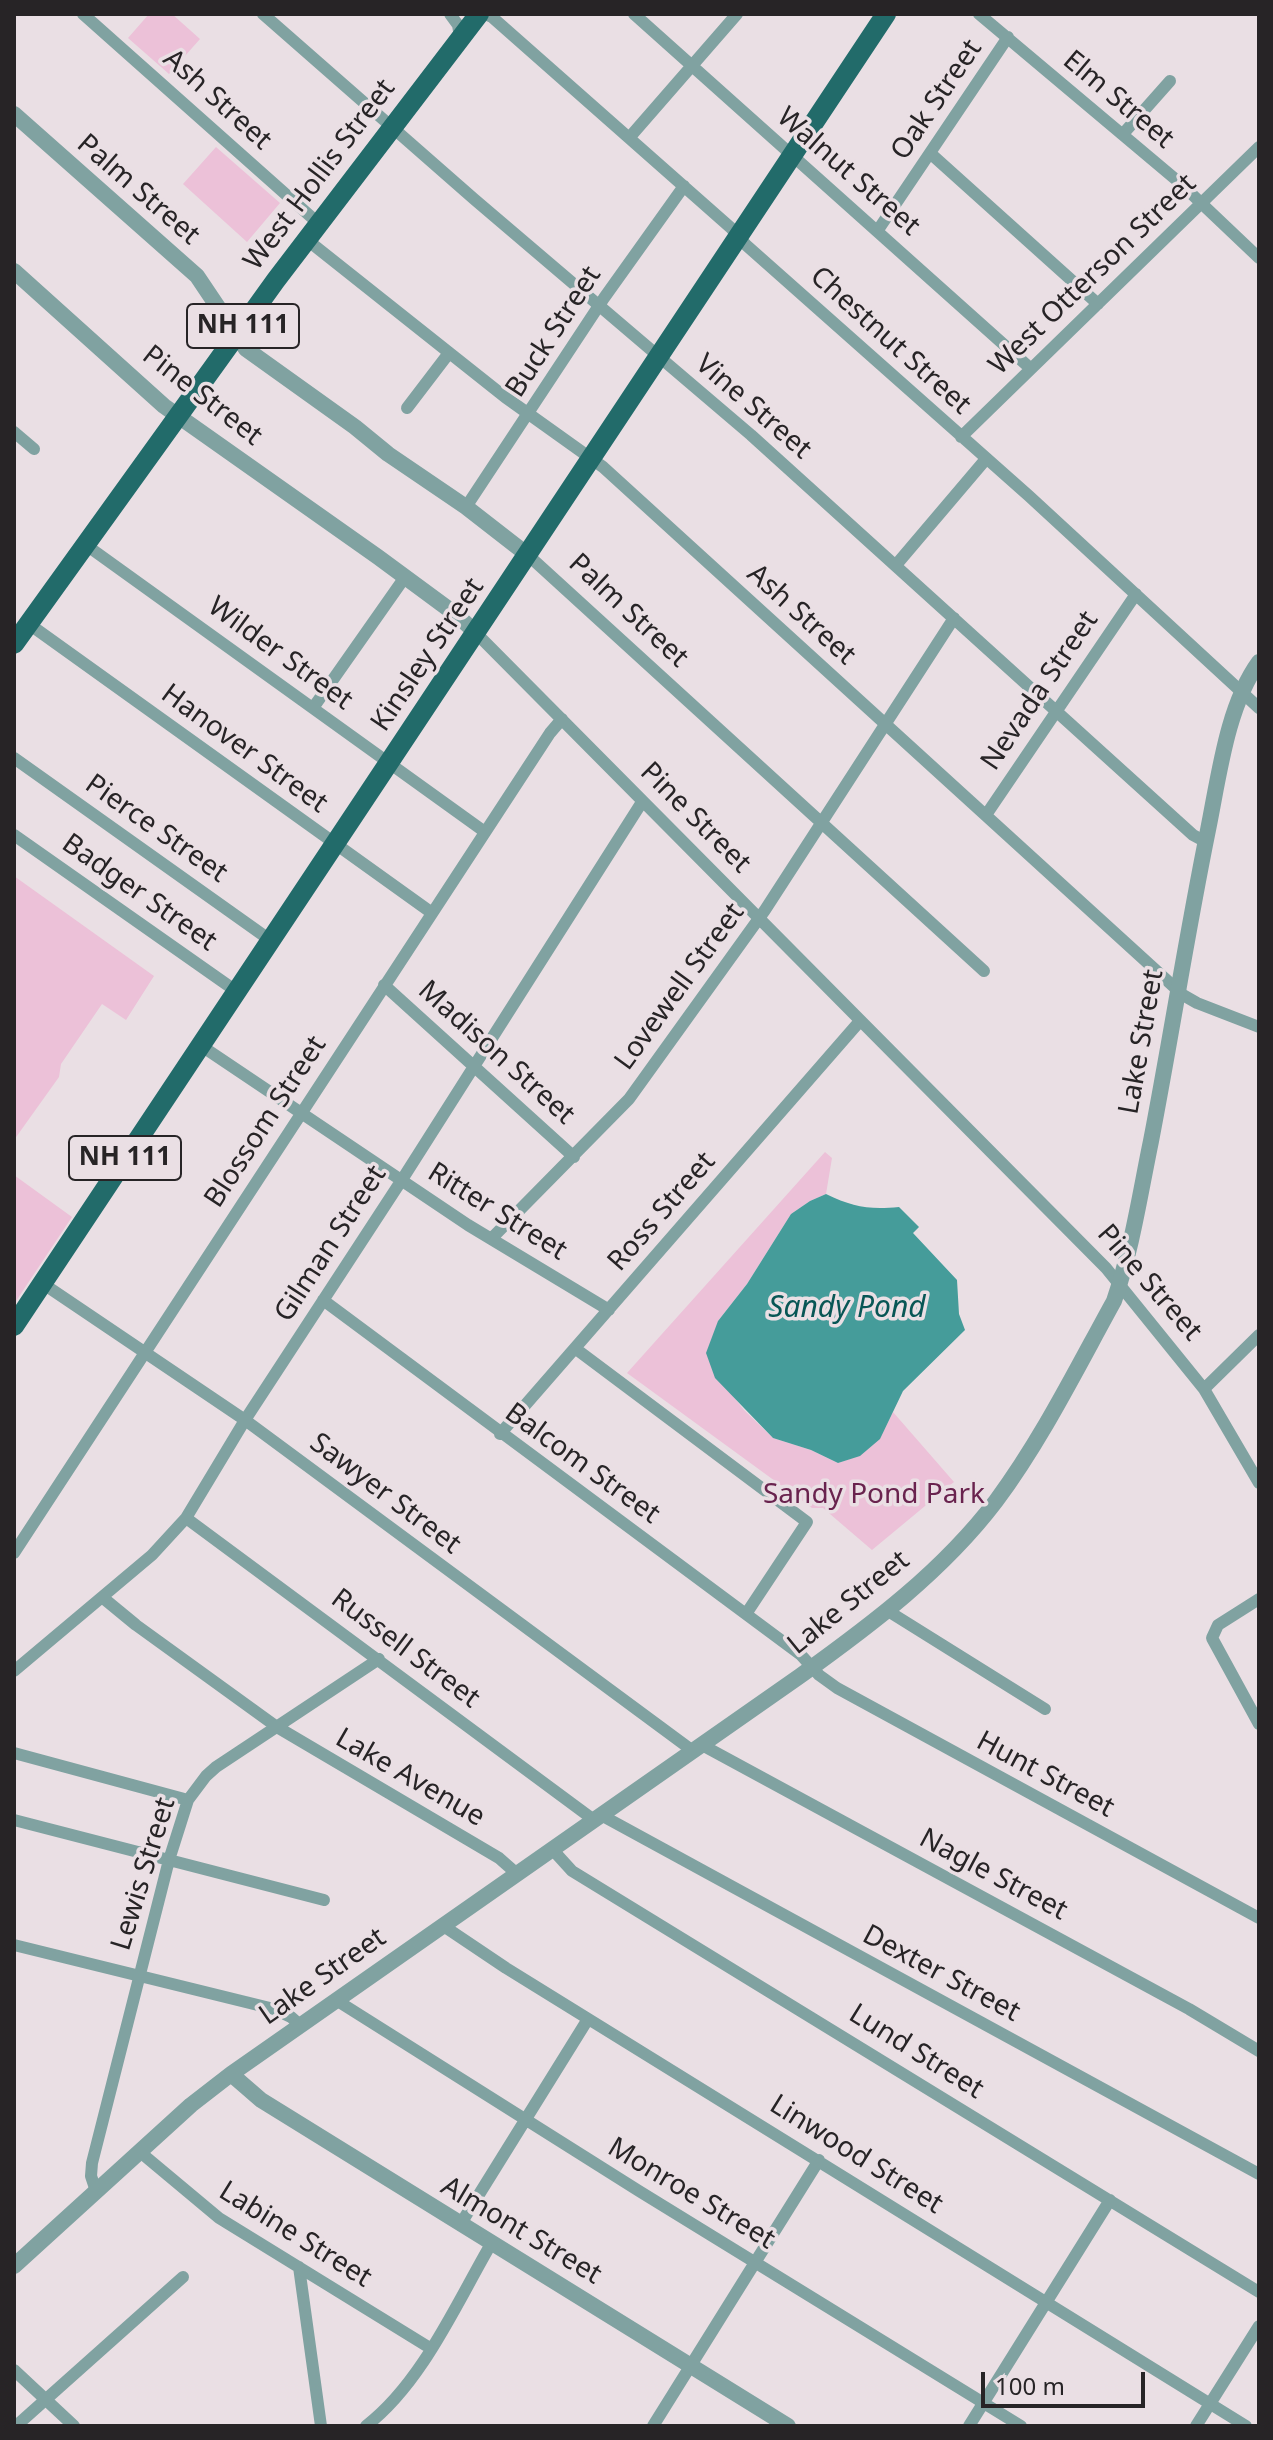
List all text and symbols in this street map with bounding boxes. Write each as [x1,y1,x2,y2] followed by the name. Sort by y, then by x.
[884,33,990,167] street label: Oak Street
[156,43,278,157] street label: Ash Street
[1056,44,1180,156] street label: Elm Street
[237,73,403,277] street label: West Hollis Street
[770,101,926,243] street label: Walnut Street
[70,128,206,252] street label: Palm Street
[983,168,1203,382] street label: West Otterson Street
[499,260,609,404] street label: Buck Street
[803,260,977,422] street label: Chestnut Street
[187,304,299,348] road number: NH 111
[135,339,269,453] street label: Pine Street
[688,348,818,466] street label: Vine Street
[561,547,695,675] street label: Palm Street
[740,558,862,672] street label: Ash Street
[364,572,492,738] street label: Kinsley Street
[201,590,359,718] street label: Wilder Street
[974,605,1106,777] street label: Nevada Street
[154,677,334,821] street label: Hanover Street
[633,756,757,880] street label: Pine Street
[79,768,233,890] street label: Pierce Street
[55,827,223,959] street label: Badger Street
[608,897,752,1077] street label: Lovewell Street
[1113,967,1171,1117] street label: Lake Street
[411,974,581,1132] street label: Madison Street
[198,1030,334,1214] street label: Blossom Street
[69,1136,181,1180] road number: NH 111
[601,1146,723,1278] street label: Ross Street
[421,1156,573,1268] street label: Ritter Street
[268,1160,394,1328] street label: Gilman Street
[1090,1218,1208,1348] street label: Pine Street
[768,1290,926,1326] water label: Sandy Pond
[498,1397,666,1531] street label: Balcom Street
[303,1426,467,1562] street label: Sawyer Street
[763,1478,985,1512] park label: Sandy Pond Park
[781,1544,917,1662] street label: Lake Street
[324,1582,486,1716] street label: Russell Street
[329,1722,491,1834] street label: Lake Avenue
[970,1725,1120,1825] street label: Hunt Street
[105,1794,183,1954] street label: Lewis Street
[913,1822,1073,1928] street label: Nagle Street
[857,1918,1025,2030] street label: Dexter Street
[253,1921,393,2033] street label: Lake Street
[843,1997,989,2107] street label: Lund Street
[763,2088,949,2222] street label: Linwood Street
[601,2131,781,2257] street label: Monroe Street
[435,2170,607,2292] street label: Almont Street
[213,2175,377,2295] street label: Labine Street
[985,2356,1149,2406] scale bar
[995,2369,1065,2402] text: 100 m

